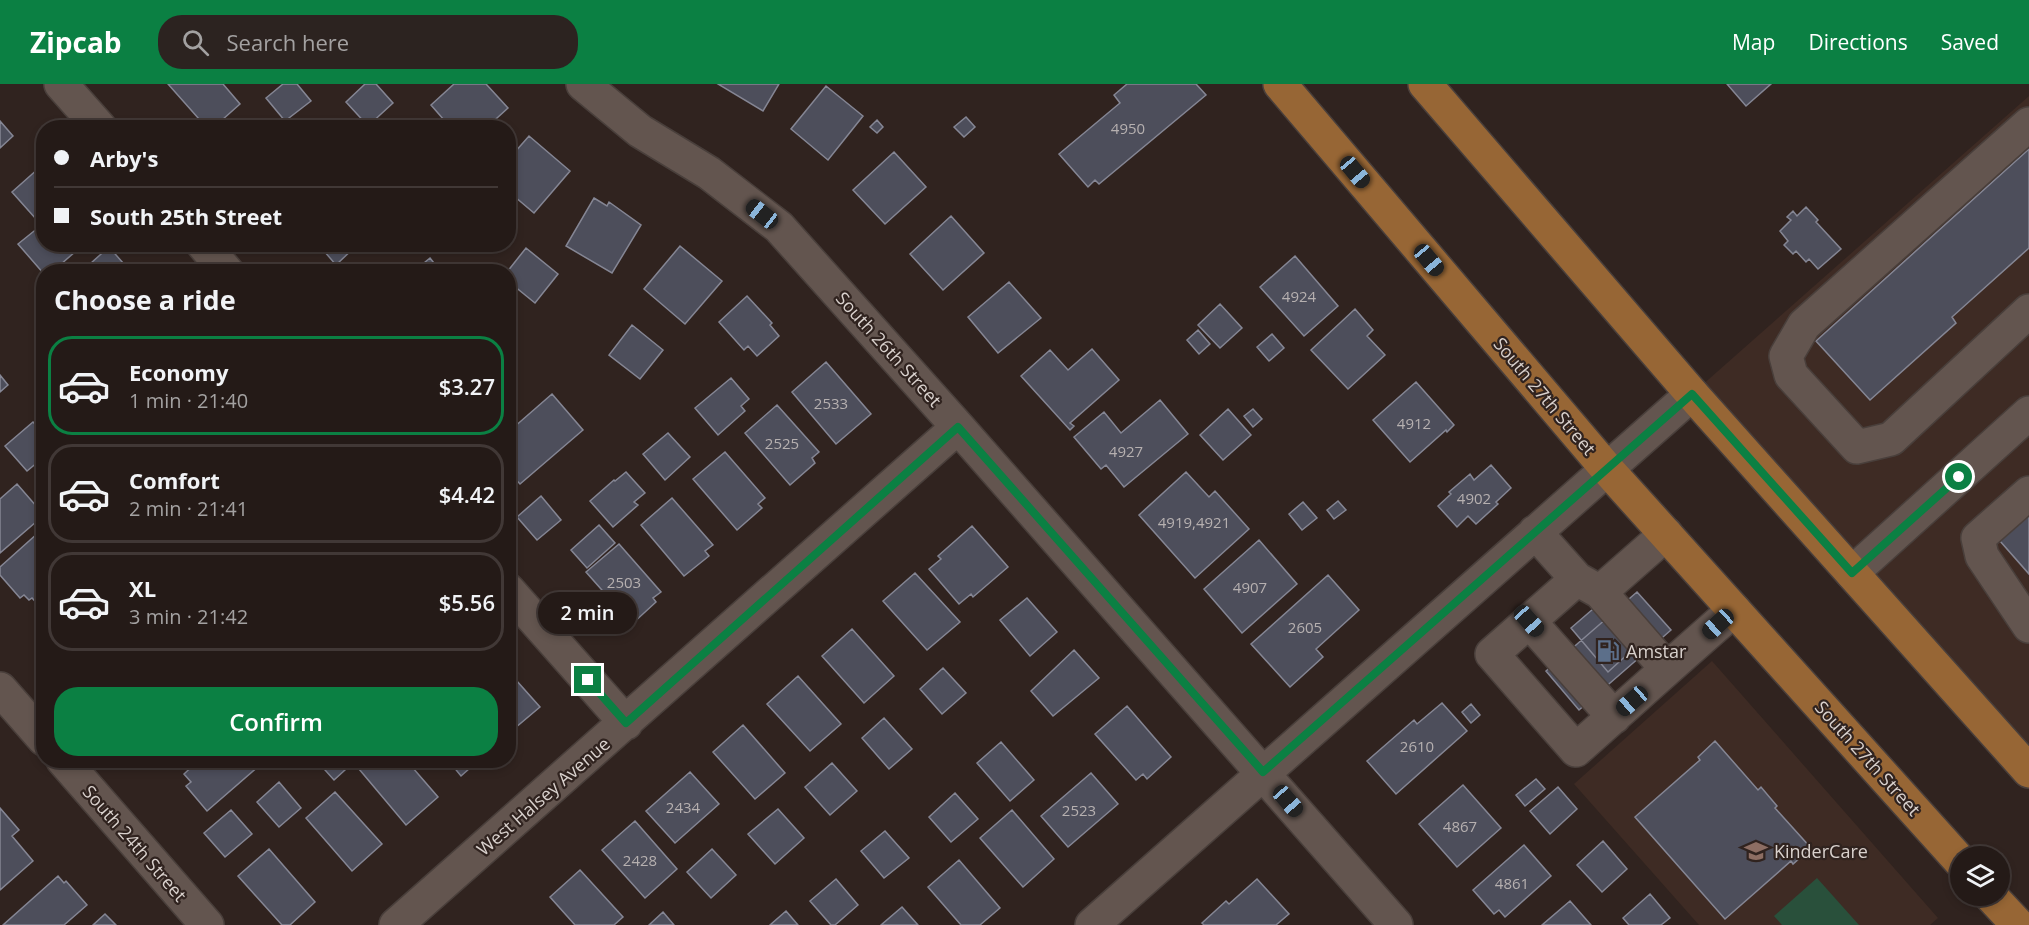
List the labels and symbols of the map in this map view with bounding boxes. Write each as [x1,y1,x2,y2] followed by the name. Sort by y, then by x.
[1111,118,1145,138] house number: 4950
[1337,152,1373,192] car
[742,196,782,232] car
[1411,240,1447,280] car
[831,286,947,412] street label: South 26th Street
[1282,286,1317,306] house number: 4924
[1489,332,1601,460] street label: South 27th Street
[814,393,848,413] house number: 2533
[1397,413,1431,433] house number: 4912
[765,433,799,453] house number: 2525
[1109,441,1143,461] house number: 4927
[1945,463,1972,490] route start
[1457,488,1491,508] house number: 4902
[1158,512,1230,532] house number: 4919,4921
[607,572,641,592] house number: 2503
[1233,577,1267,597] house number: 4907
[538,593,638,635] callout: 2 min
[1510,602,1548,640] car
[1699,605,1737,643] car
[1288,617,1322,637] house number: 2605
[1595,638,1621,664] fuel station icon: Amstar
[1626,639,1687,663] place label: Amstar
[574,666,601,693] route end
[1613,682,1651,720] car
[1810,695,1926,821] street label: South 27th Street
[471,731,615,861] street label: West Halsey Avenue
[1400,736,1434,756] house number: 2610
[78,780,192,906] street label: South 24th Street
[1269,782,1307,820] car
[666,797,701,817] house number: 2434
[1062,800,1096,820] house number: 2523
[1443,816,1477,836] house number: 4867
[1743,838,1769,864] school or university icon: KinderCare
[1774,839,1868,863] place label: KinderCare
[623,850,657,870] house number: 2428
[1495,873,1529,893] house number: 4861

